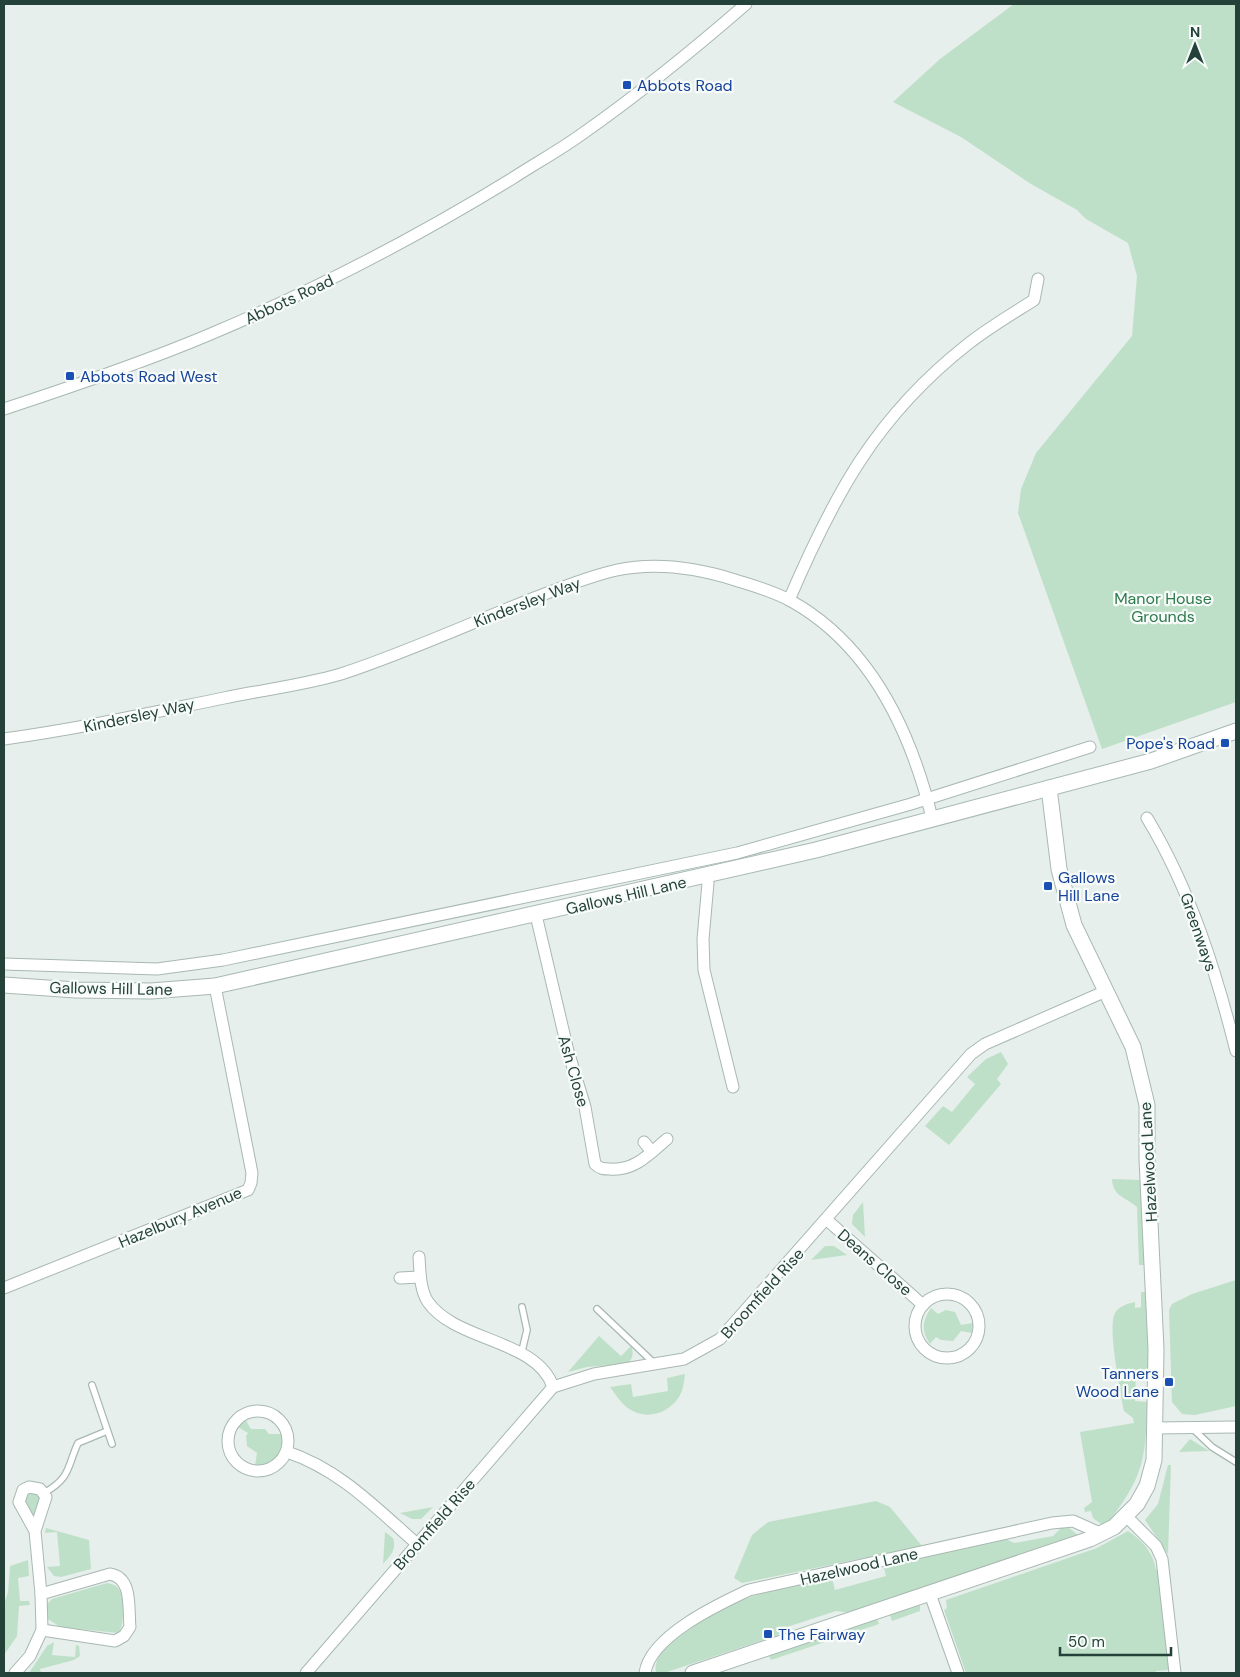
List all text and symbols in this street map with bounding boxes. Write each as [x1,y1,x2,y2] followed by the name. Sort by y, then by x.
[1170,20,1220,70] north arrow
[1190,23,1200,41] text: N
[637,75,733,96] place label: Abbots Road
[621,79,633,91] marker: Abbots Road
[241,270,337,329] street label: Abbots Road
[80,366,218,387] place label: Abbots Road West
[64,370,76,382] marker: Abbots Road West
[471,572,584,633] street label: Kindersley Way
[1114,588,1212,627] park label: Manor House Grounds
[82,693,197,738] street label: Kindersley Way
[1126,733,1215,754] place label: Pope's Road
[1219,737,1231,749] marker: Pope's Road
[1058,867,1120,906] place label: Gallows Hill Lane
[564,871,688,920] street label: Gallows Hill Lane
[1042,880,1054,892] marker: Gallows Hill Lane
[1175,890,1222,974] street label: Greenways
[49,977,173,1000] street label: Gallows Hill Lane
[553,1033,594,1109] street label: Ash Close
[1135,1101,1162,1223] street label: Hazelwood Lane
[115,1182,245,1253] street label: Hazelbury Avenue
[833,1224,916,1300] street label: Deans Close
[716,1244,809,1343] street label: Broomfield Rise
[1076,1363,1159,1402] place label: Tanners Wood Lane
[1163,1376,1175,1388] marker: Tanners Wood Lane
[389,1474,480,1575] street label: Broomfield Rise
[798,1543,920,1590] street label: Hazelwood Lane
[778,1624,865,1645] place label: The Fairway
[1060,1624,1171,1656] scale bar
[762,1628,774,1640] marker: The Fairway
[1068,1632,1105,1652] text: 50 m

